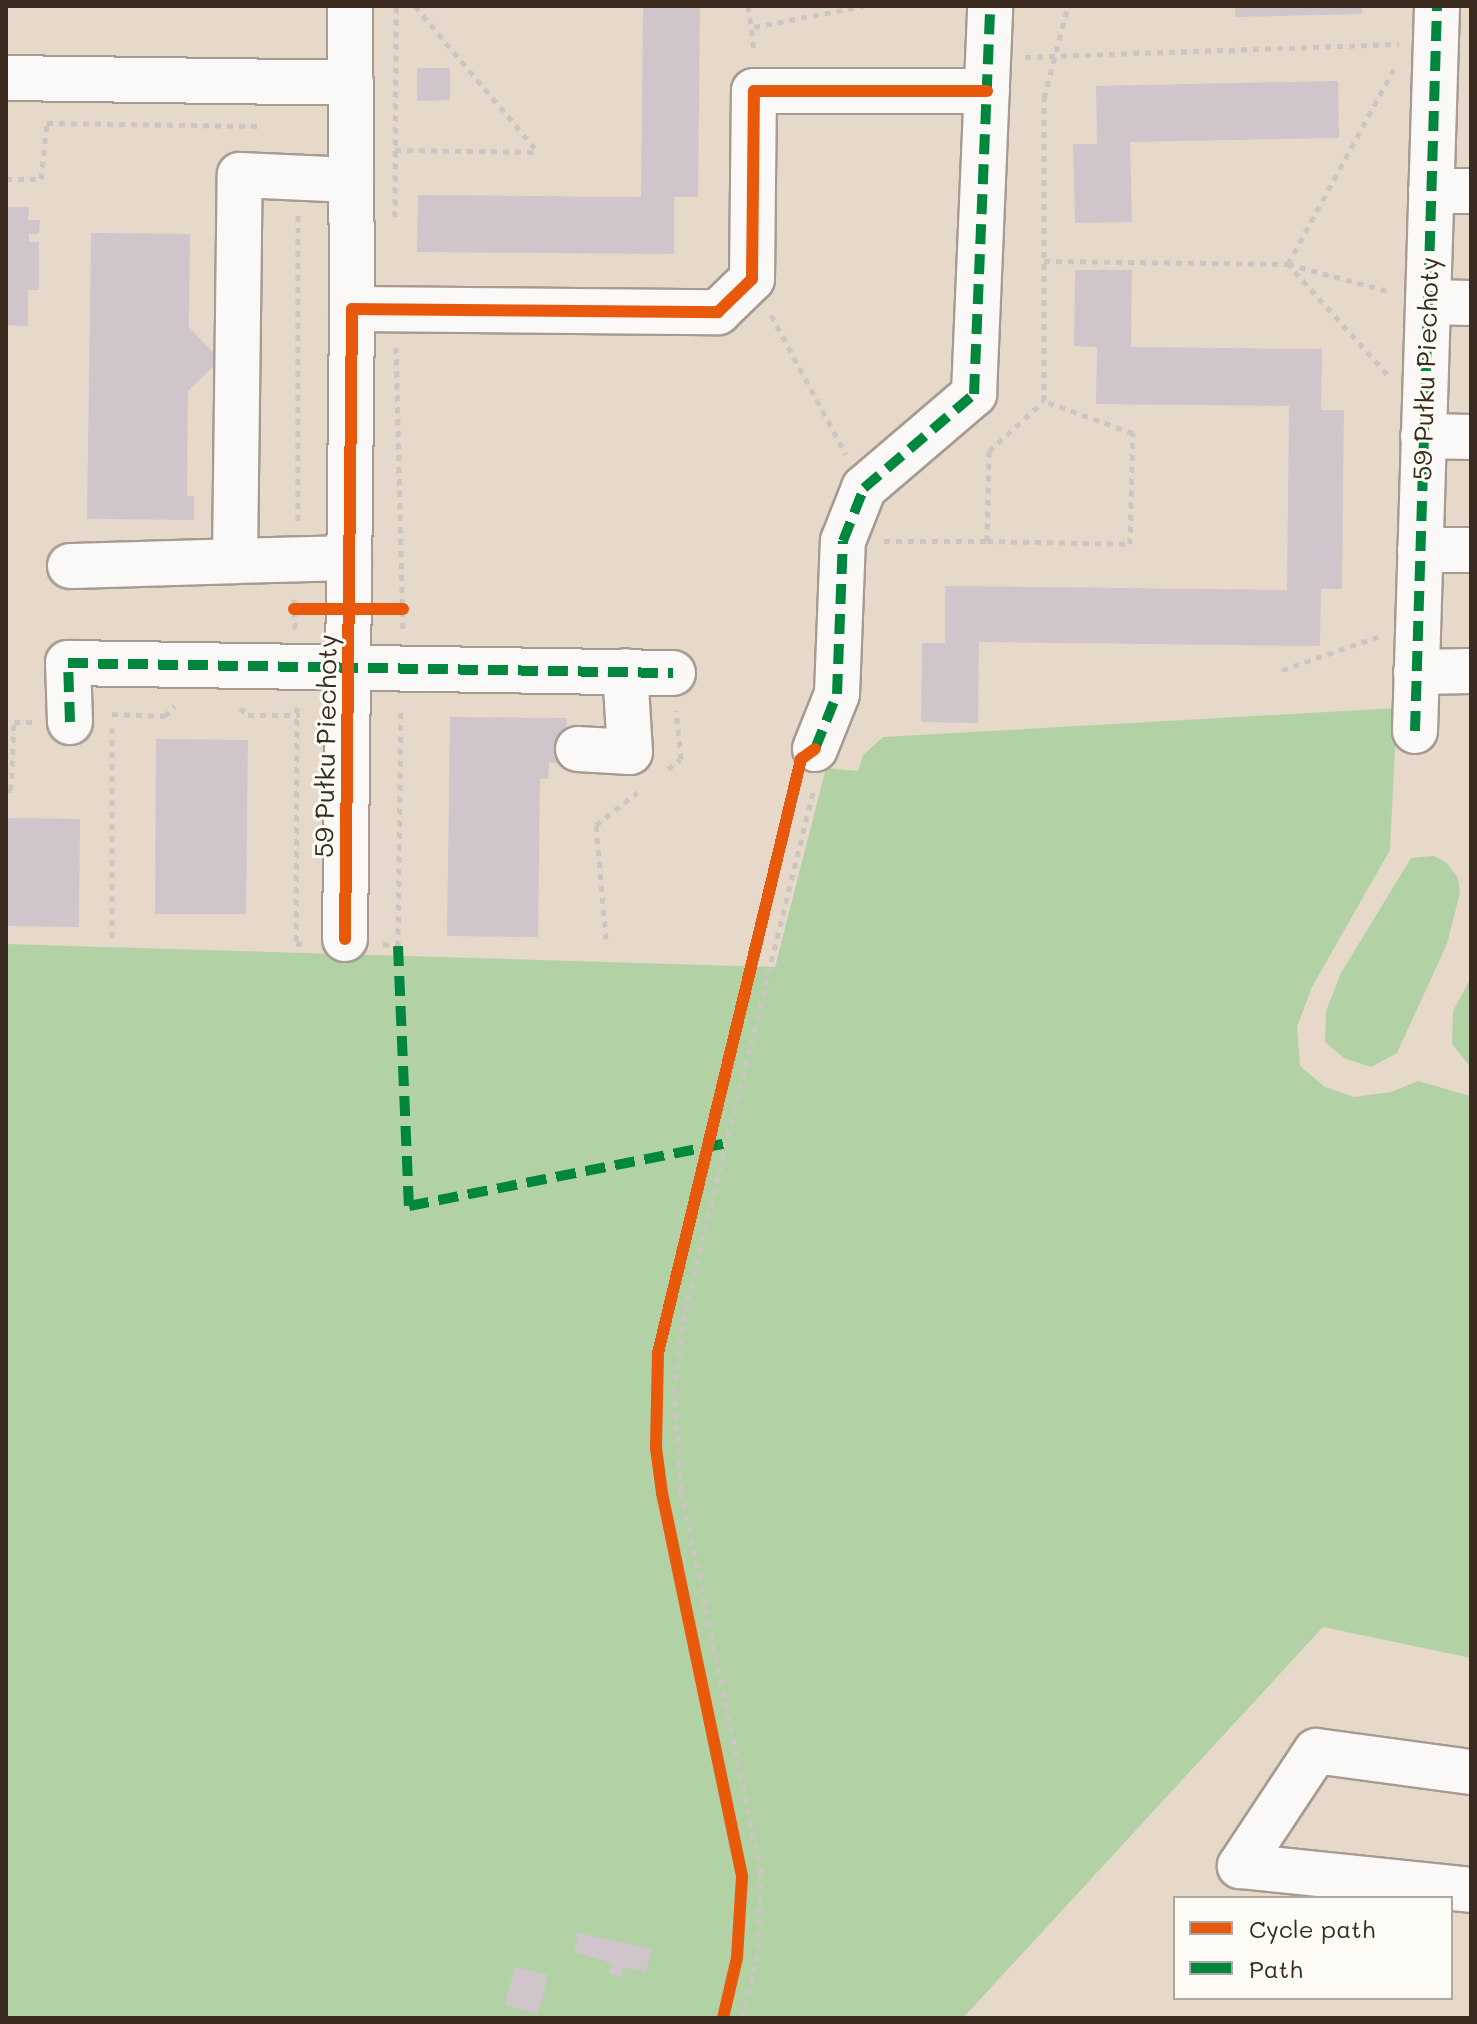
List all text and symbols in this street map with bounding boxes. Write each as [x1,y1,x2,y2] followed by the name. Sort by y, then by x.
[1407,257,1445,481] street label: 59 Pułku Piechoty
[308,634,344,858] street label: 59 Pułku Piechoty
[1173,1896,1453,2000] legend
[1249,1913,1375,1944] text: Cycle path
[1249,1953,1303,1984] text: Path

